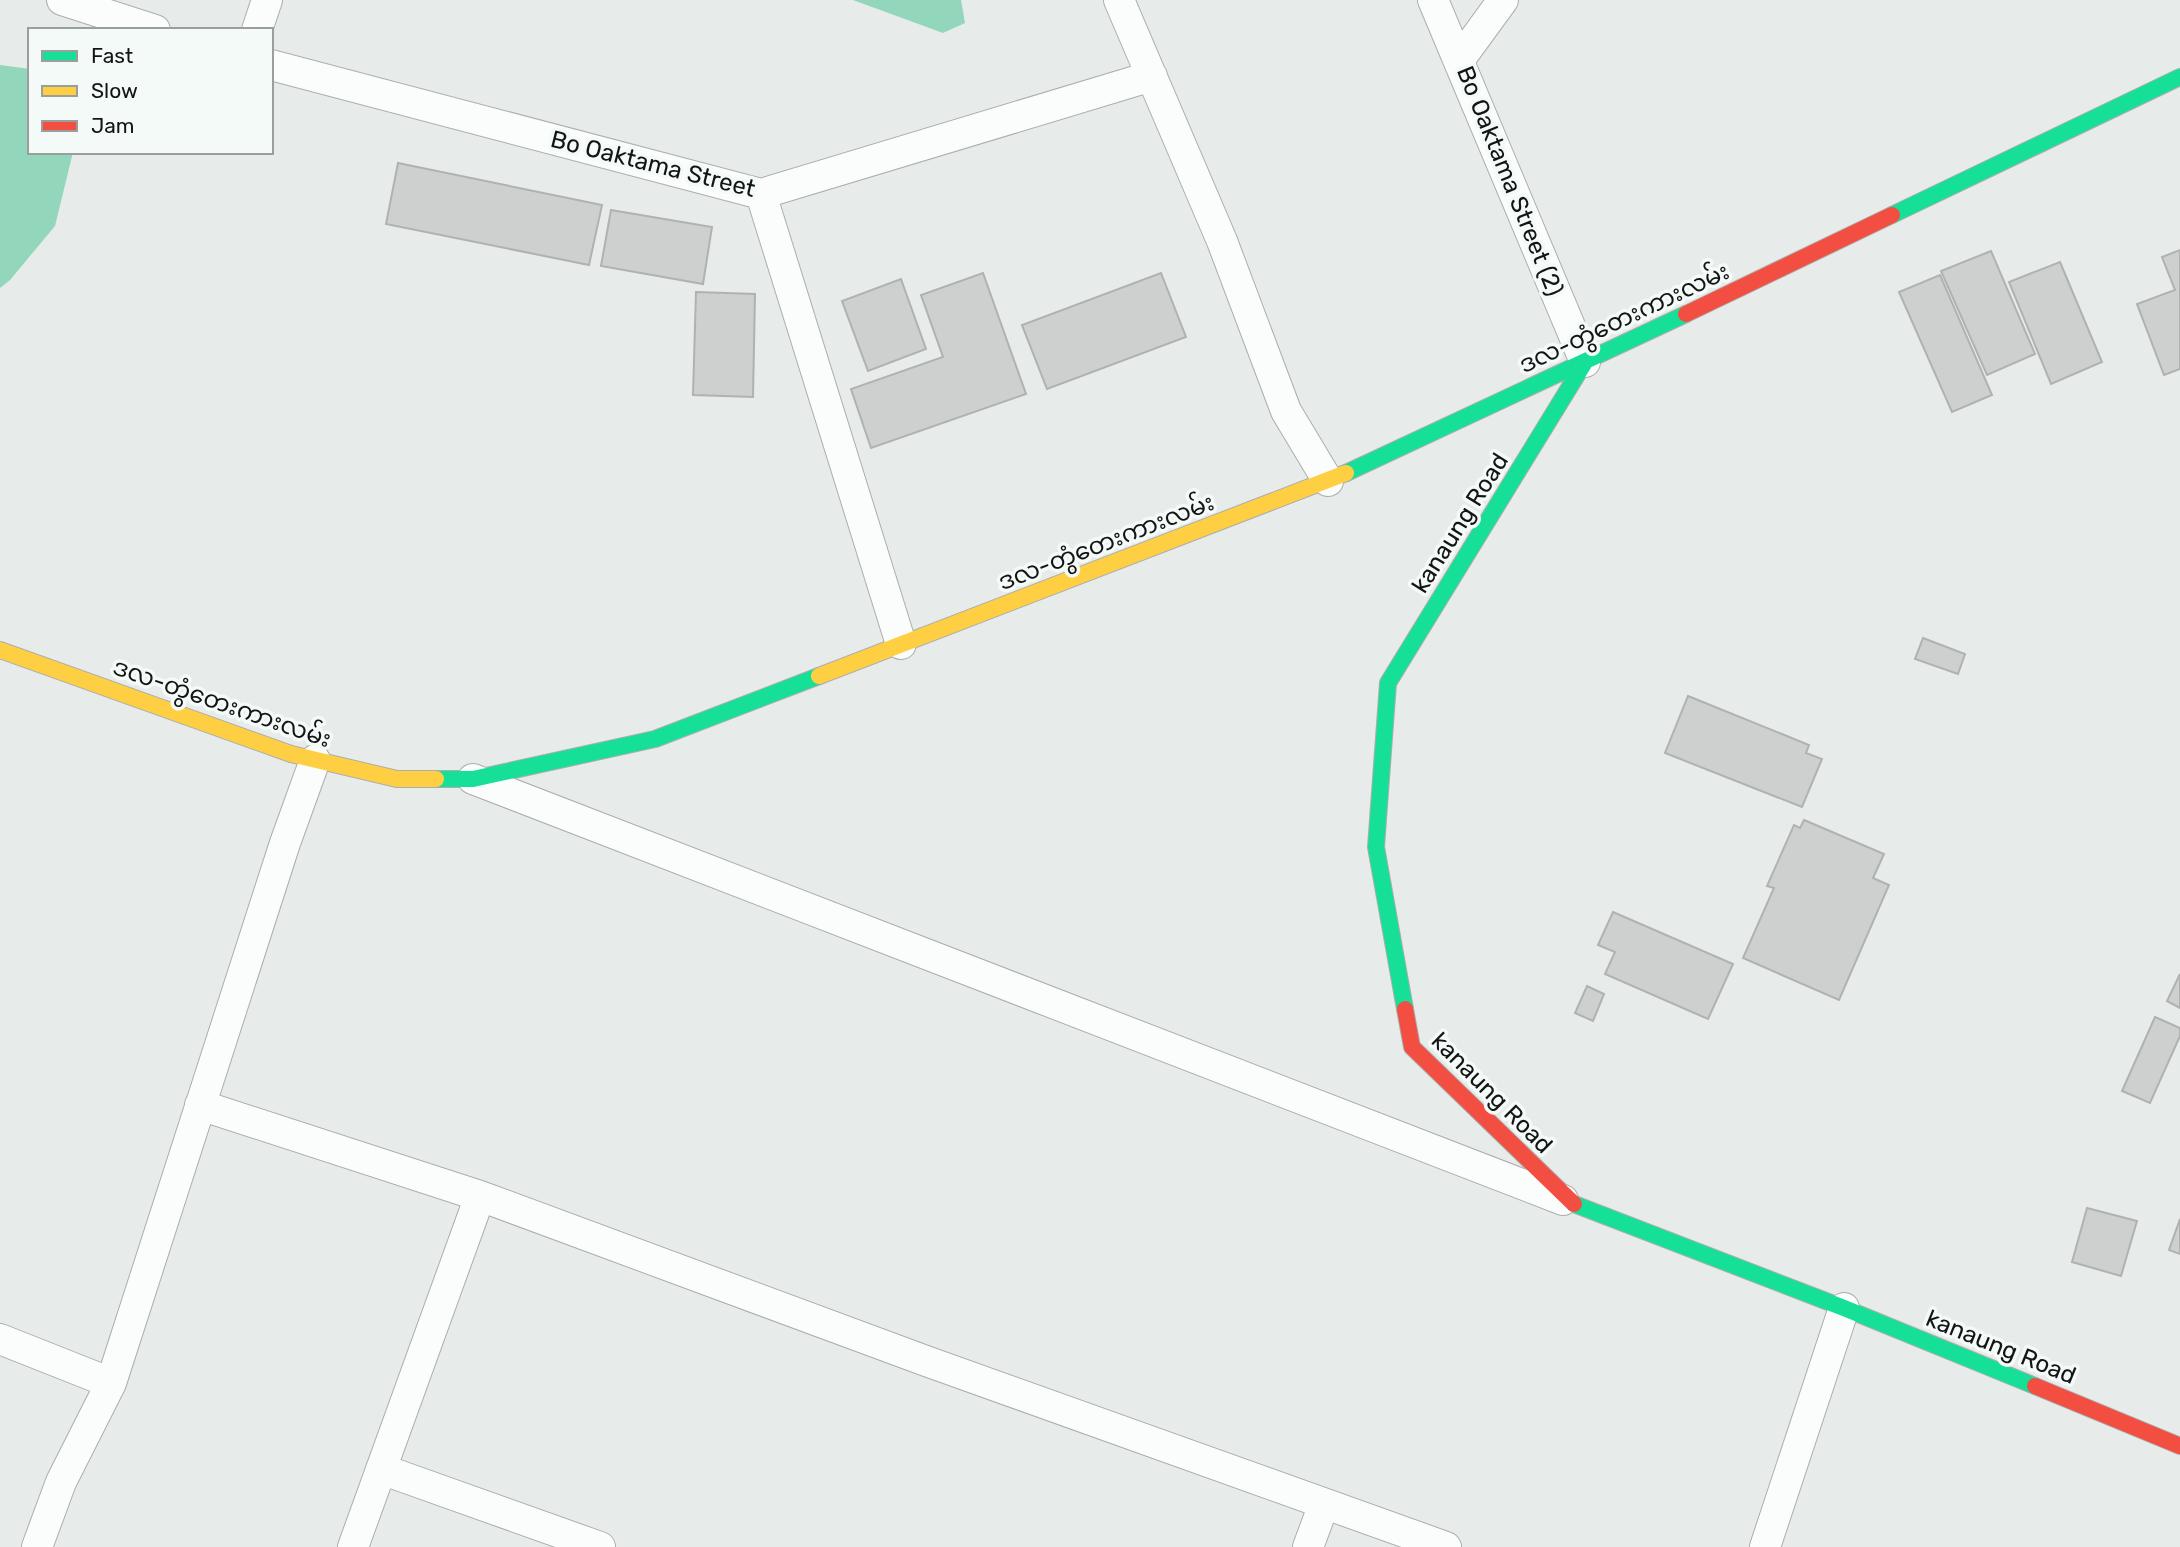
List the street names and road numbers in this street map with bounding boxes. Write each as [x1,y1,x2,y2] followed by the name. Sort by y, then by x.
[1451,62,1569,300] street label: Bo Oaktama Street (2)
[548,125,758,203] street label: Bo Oaktama Street
[1514,255,1735,383] street label: ဒလ-တွံတေးကားလမ်း
[1406,448,1514,598] street label: kanaung Road
[993,486,1219,600] street label: ဒလ-တွံတေးကားလမ်း
[108,651,335,757] street label: ဒလ-တွံတေးကားလမ်း
[1426,1027,1558,1159] street label: kanaung Road
[1922,1304,2080,1390] street label: kanaung Road

